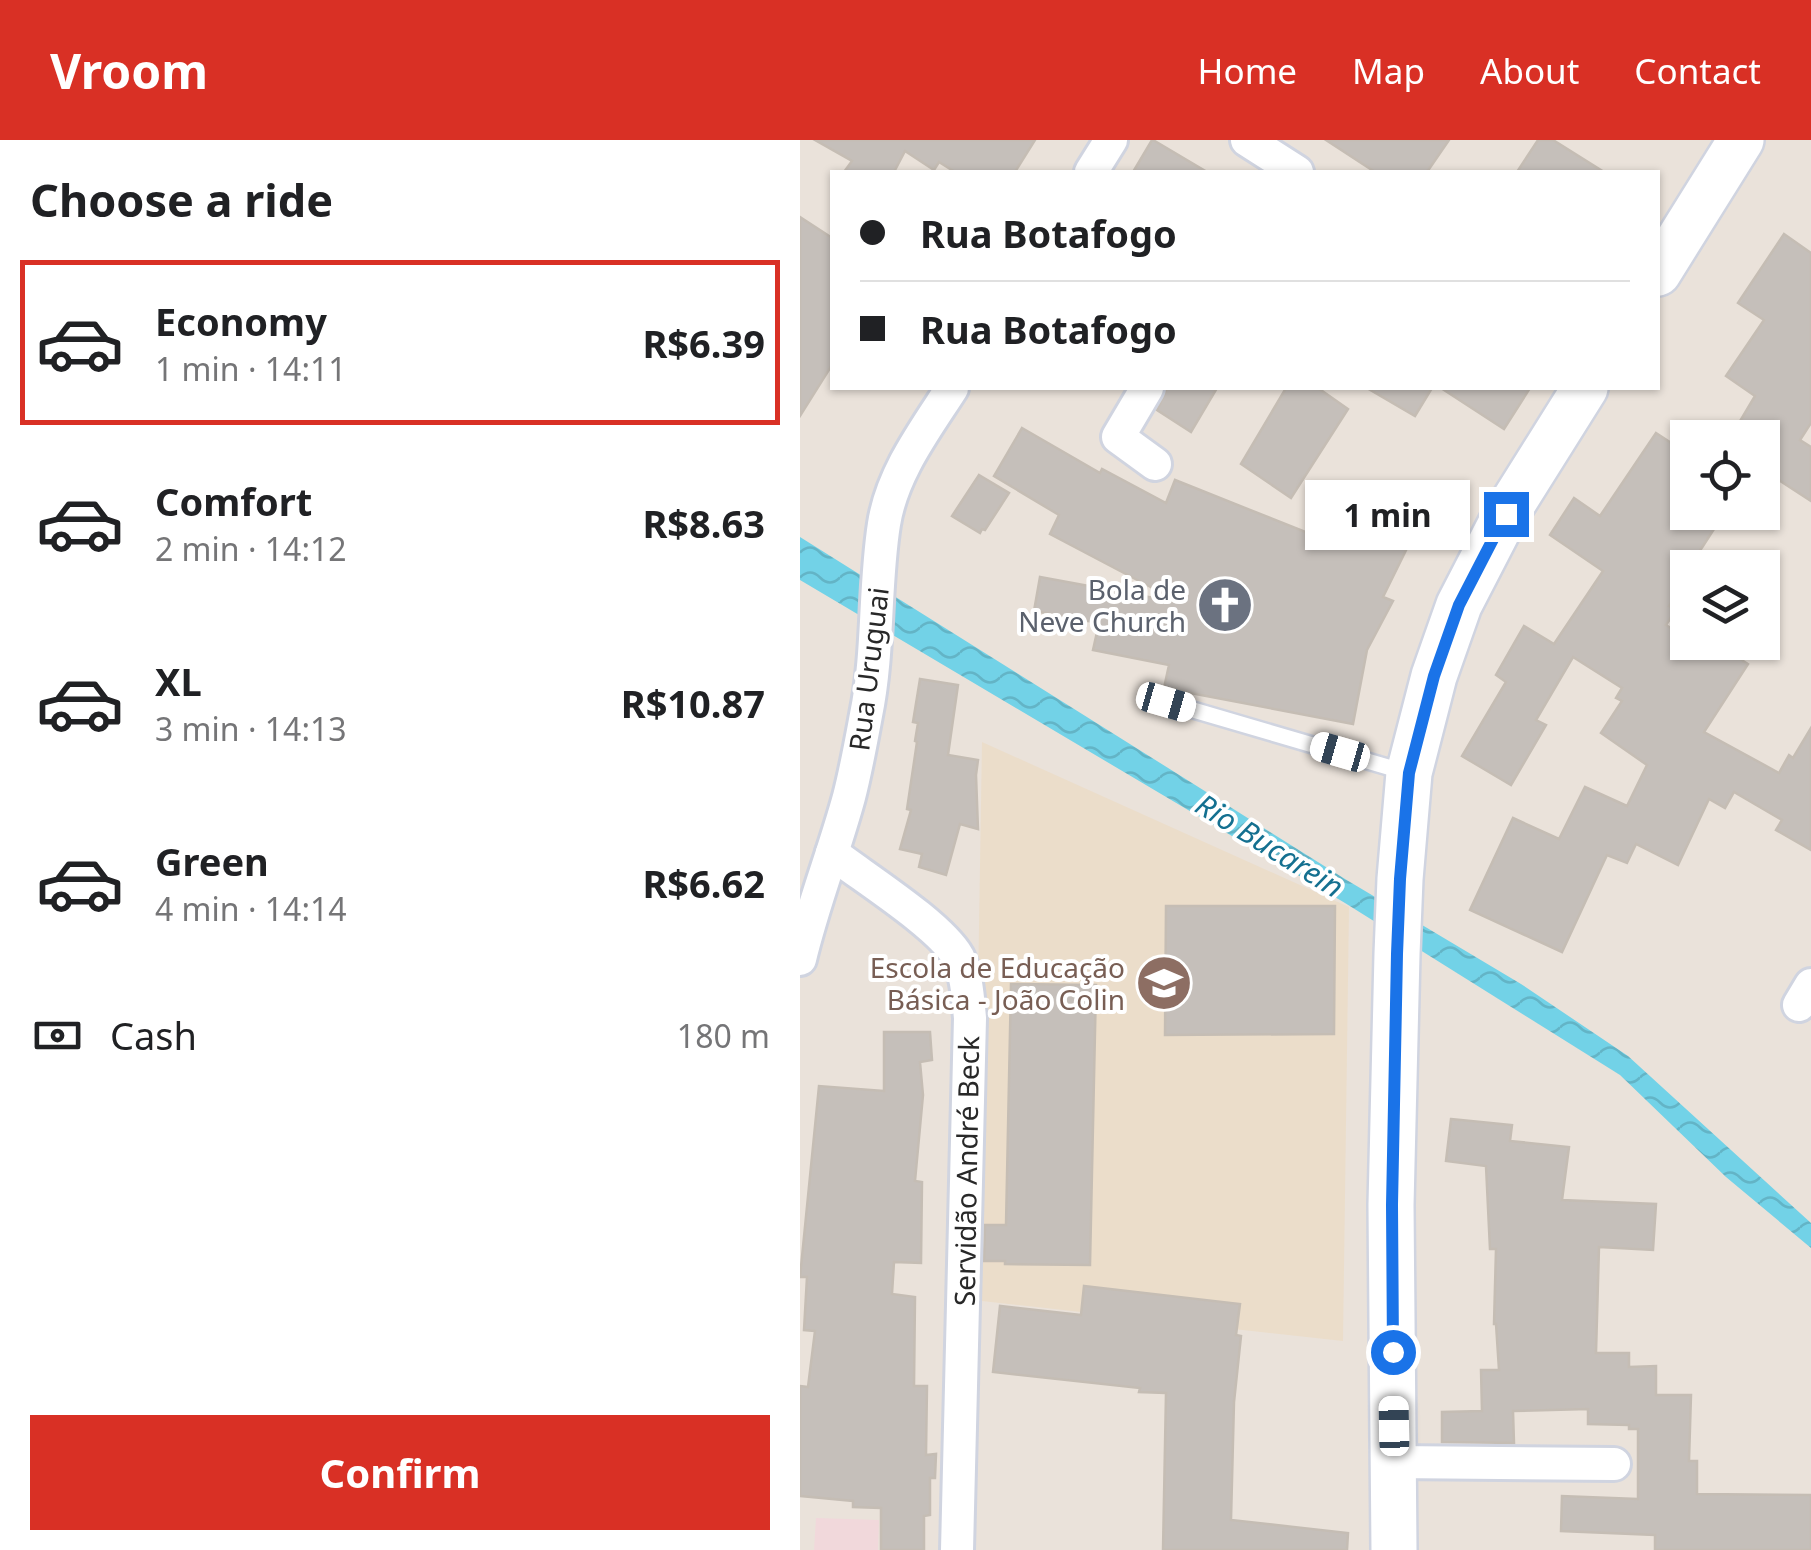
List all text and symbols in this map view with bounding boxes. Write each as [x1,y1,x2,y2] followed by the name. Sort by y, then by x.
[50,38,208,103] text: Vroom
[1198,47,1297,94] text: Home
[1352,47,1425,94] text: Map
[1480,47,1579,94] text: About
[1634,47,1761,94] text: Contact
[30,169,333,230] text: Choose a ride
[920,207,1177,259] text: Rua Botafogo
[155,295,327,347] text: Economy
[35,298,125,388] icon: car
[920,303,1177,355] text: Rua Botafogo
[642,317,765,369] text: R$6.39
[155,347,347,390] text: 1 min · 14:11
[1670,420,1780,660] map controls
[1670,420,1780,530] button: locate
[155,475,312,527] text: Comfort
[35,478,125,568] icon: car
[1306,479,1471,549] callout: 1 min
[1484,492,1529,537] route end
[1343,493,1432,536] text: 1 min
[642,497,765,549] text: R$8.63
[155,527,347,570] text: 2 min · 14:12
[1670,550,1780,660] button: layers
[1018,570,1186,640] place label: Bola de Neve Church
[1195,575,1255,635] church icon: Bola de Neve Church
[839,585,897,753] street label: Rua Uruguai
[155,655,202,707] text: XL
[35,658,125,748] icon: car
[621,677,765,729] text: R$10.87
[1133,679,1199,725] car
[155,707,347,750] text: 3 min · 14:13
[1307,729,1373,775] car
[1188,783,1352,907] water label: Rio Bucarein
[155,835,269,887] text: Green
[35,838,125,928] icon: car
[642,857,765,909] text: R$6.62
[155,887,347,930] text: 4 min · 14:14
[870,948,1125,1018] place label: Escola de Educação Básica - João Colin
[1134,953,1194,1013] school or university icon: Escola de Educação Básica - João Colin
[30,1008,85,1063] icon: cash
[110,1009,197,1061] text: Cash
[677,1014,770,1057] text: 180 m
[945,1036,987,1306] street label: Servidão André Beck
[1371,1330,1416,1375] route start
[1378,1396,1410,1456] car
[30,1415,770,1530] button: Confirm

